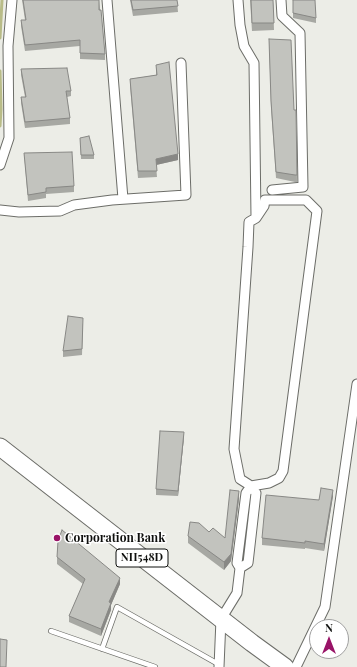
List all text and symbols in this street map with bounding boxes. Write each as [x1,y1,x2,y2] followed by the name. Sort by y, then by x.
[65,531,165,545] place label: Corporation Bank
[52,533,62,543] marker: Corporation Bank
[116,549,168,567] road number: NH548D
[309,619,349,659] north arrow
[325,620,333,635] text: N

